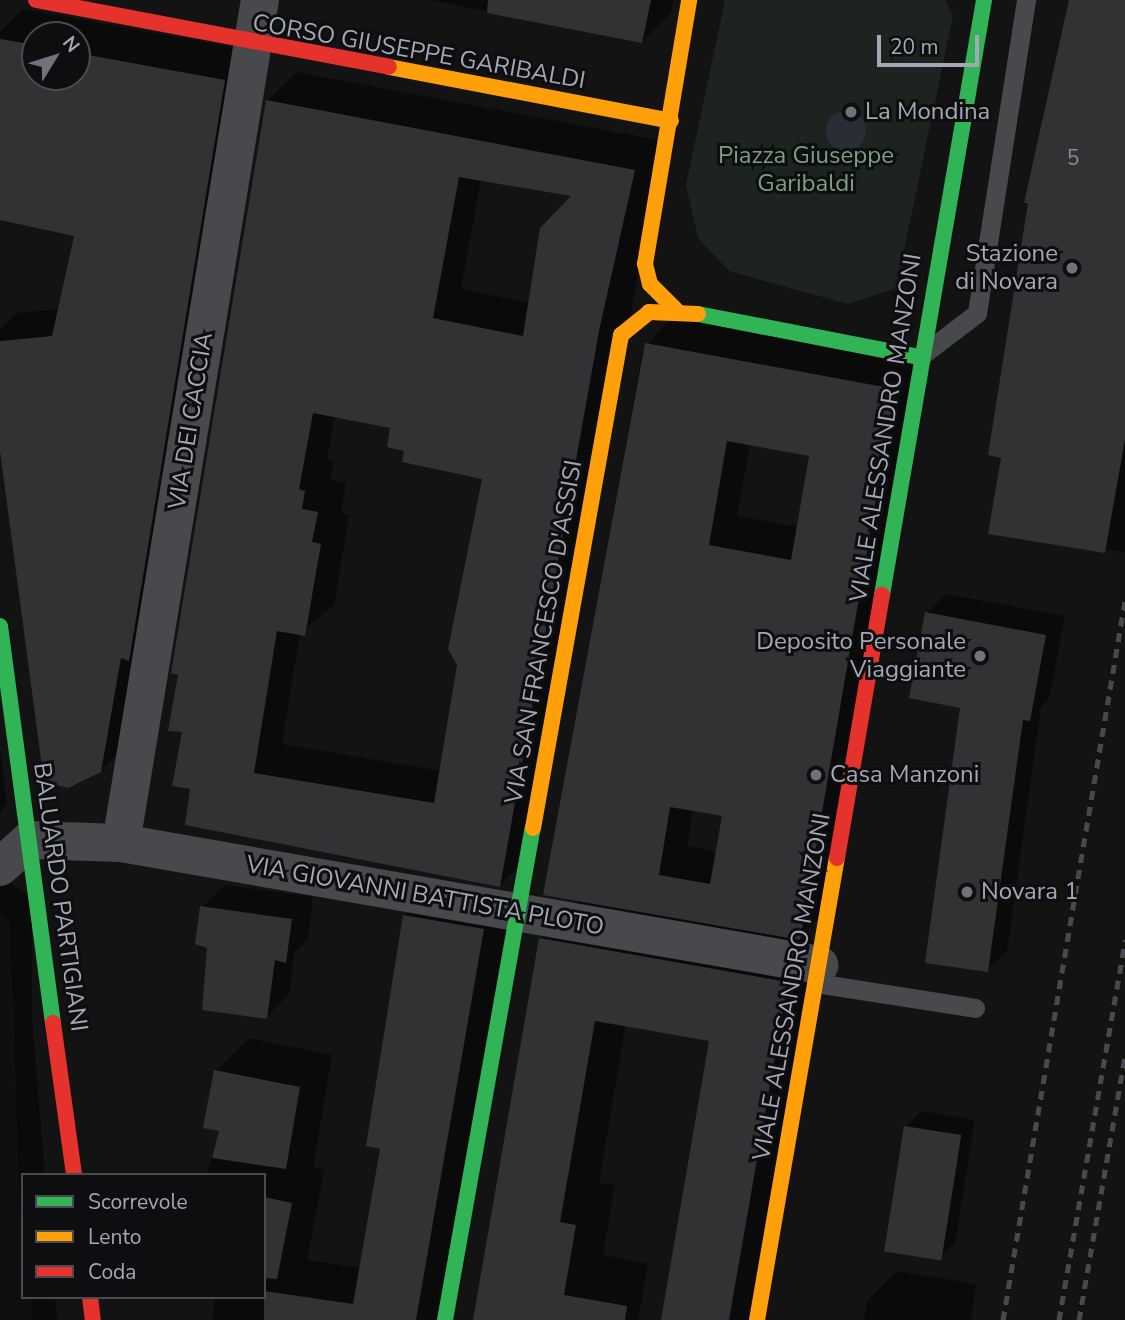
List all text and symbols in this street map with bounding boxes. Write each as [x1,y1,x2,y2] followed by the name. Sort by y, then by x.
[250,9,588,95] street label: CORSO GIUSEPPE GARIBALDI
[21,21,91,91] north arrow
[880,21,982,65] scale bar
[56,31,86,58] text: N
[890,33,939,61] text: 20 m
[865,98,990,126] place label: La Mondina
[843,104,859,120] marker: La Mondina
[718,142,894,198] park label: Piazza Giuseppe Garibaldi
[1067,145,1079,171] house number: 5
[955,240,1058,296] place label: Stazione di Novara
[844,252,928,604] street label: VIALE ALESSANDRO MANZONI
[1064,260,1080,276] marker: Stazione di Novara
[163,330,219,512] street label: VIA DEI CACCIA
[500,458,588,806] street label: VIA SAN FRANCESCO D'ASSISI
[756,628,966,684] place label: Deposito Personale Viaggiante
[972,648,988,664] marker: Deposito Personale Viaggiante
[27,761,93,1033] street label: BALUARDO PARTIGIANI
[830,761,979,789] place label: Casa Manzoni
[808,767,824,783] marker: Casa Manzoni
[747,811,837,1163] street label: VIALE ALESSANDRO MANZONI
[244,850,606,942] street label: VIA GIOVANNI BATTISTA PLOTO
[981,878,1079,906] place label: Novara 1
[959,884,975,900] marker: Novara 1
[21,1173,266,1299] legend
[88,1188,188,1216] text: Scorrevole
[88,1223,141,1251] text: Lento
[88,1258,136,1286] text: Coda

